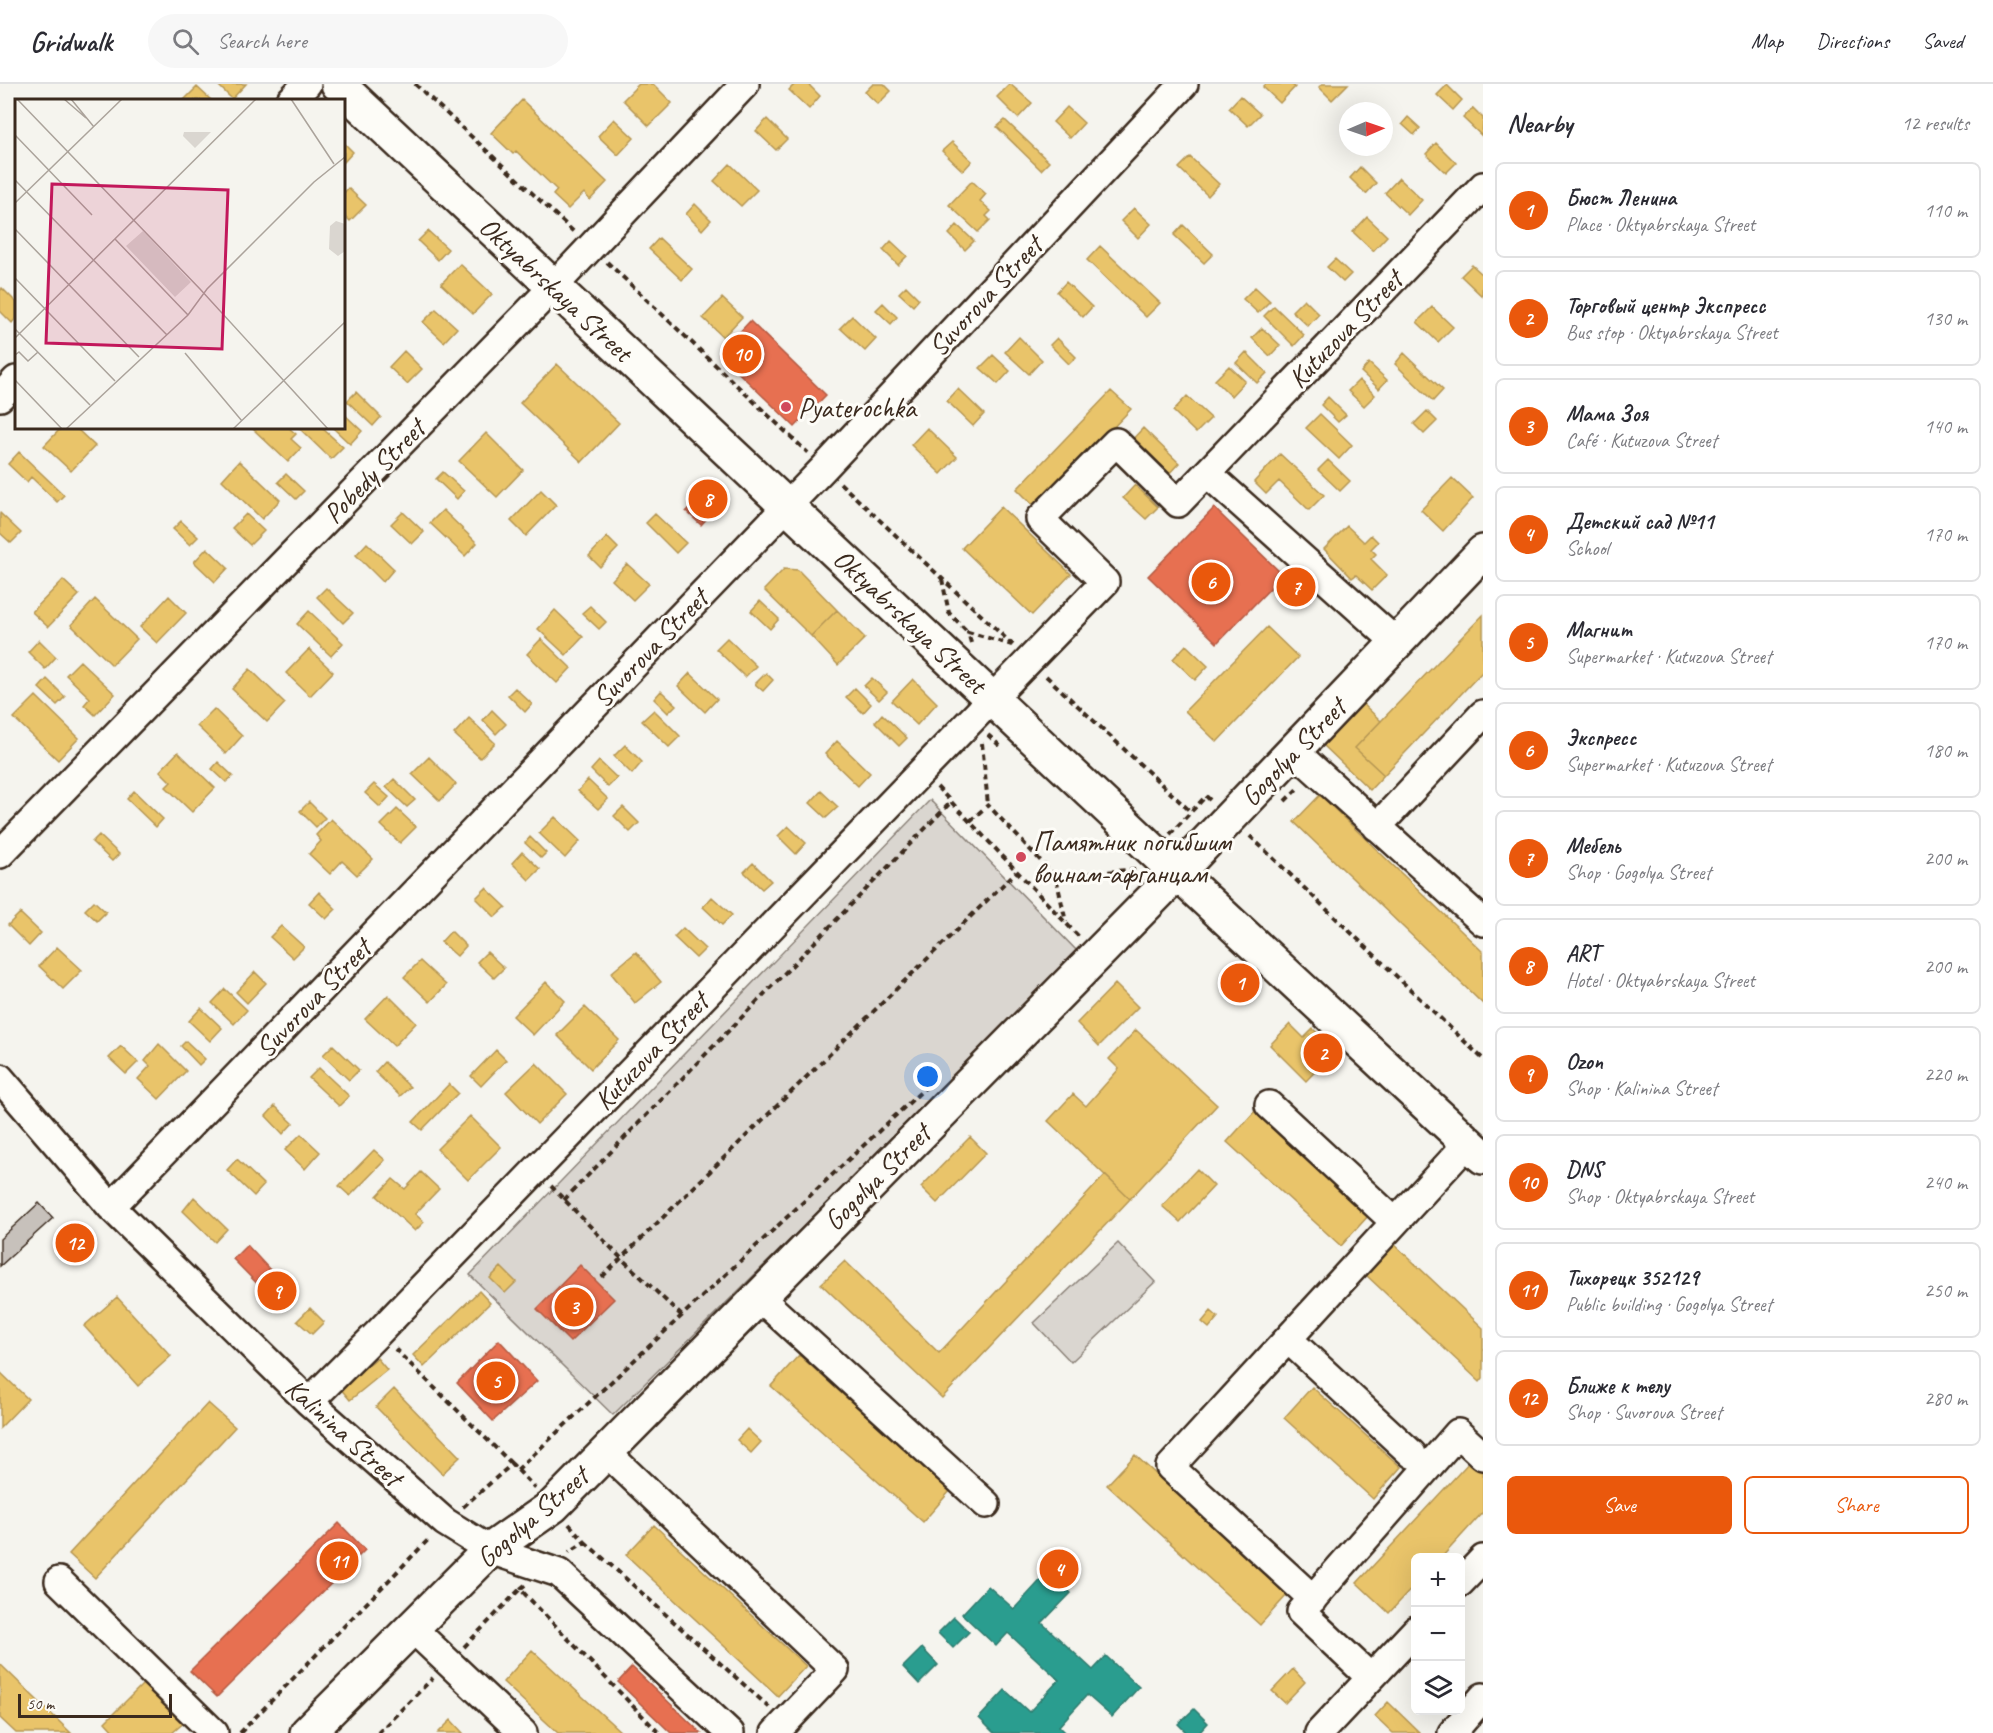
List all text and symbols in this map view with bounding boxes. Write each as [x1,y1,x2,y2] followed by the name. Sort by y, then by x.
[148,14,568,68] search box
[30,24,112,59] text: Gridwalk
[169,25,202,58] icon: search
[217,27,307,55] text: Search here
[1751,28,1783,54] text: Map
[1816,28,1889,54] text: Directions
[1922,28,1963,54] text: Saved
[15,99,345,429] inset map
[1339,102,1393,156] north arrow
[1507,107,1572,140] text: Nearby
[1901,111,1969,136] text: 12 results
[1566,184,1676,212] text: Бюст Ленина
[1524,198,1533,223] text: 1
[1924,198,1967,223] text: 110 m
[472,209,642,371] street label: Oktyabrskaya Street
[1566,212,1755,237] text: Place · Oktyabrskaya Street
[920,226,1052,363] street label: Suvorova Street
[1280,260,1412,395] street label: Kutuzova Street
[1566,292,1765,320] text: Торговый центр Экспресс
[1524,306,1533,331] text: 2
[1924,306,1967,331] text: 130 m
[1566,320,1778,345] text: Bus stop · Oktyabrskaya Street
[722,332,762,376] pin: 10
[798,390,918,425] place label: Pyaterochka
[779,400,793,414] marker: Pyaterochka
[1566,400,1648,428] text: Мама Зоя
[316,409,435,531] street label: Pobedy Street
[1524,414,1533,439] text: 3
[1924,414,1967,439] text: 140 m
[1566,428,1717,453] text: Café · Kutuzova Street
[688,476,728,522] pin: 8
[1566,508,1714,536] text: Детский сад №11
[1524,522,1533,547] text: 4
[1924,522,1967,547] text: 170 m
[1566,536,1609,561] text: School
[826,541,996,703] street label: Oktyabrskaya Street
[1192,560,1230,604] pin: 6
[1276,564,1316,610] pin: 7
[585,579,718,715] street label: Suvorova Street
[1566,616,1632,644] text: Магнит
[1524,630,1533,655] text: 5
[1924,630,1967,655] text: 170 m
[1566,644,1772,669] text: Supermarket · Kutuzova Street
[1233,688,1356,813] street label: Gogolya Street
[1566,724,1636,752] text: Экспресс
[1524,738,1533,763] text: 6
[1924,738,1967,763] text: 180 m
[1566,752,1772,777] text: Supermarket · Kutuzova Street
[1033,824,1233,891] place label: Памятник погибшим воинам-афганцам
[1566,832,1621,860] text: Мебель
[1524,846,1533,871] text: 7
[1924,846,1967,871] text: 200 m
[1014,850,1028,864] marker: Памятник погибшим воинам-афганцам
[1566,860,1711,885] text: Shop · Gogolya Street
[248,929,381,1065] street label: Suvorova Street
[1566,940,1599,968] text: ART
[1524,954,1533,979] text: 8
[1924,954,1967,979] text: 200 m
[1220,960,1260,1006] pin: 1
[1566,968,1755,993] text: Hotel · Oktyabrskaya Street
[586,982,718,1117] street label: Kutuzova Street
[1304,1030,1342,1076] pin: 2
[1566,1048,1603,1076] text: Ozon
[913,1062,942,1091] your location
[1524,1062,1533,1087] text: 9
[1924,1062,1967,1087] text: 220 m
[1566,1076,1717,1101] text: Shop · Kalinina Street
[816,1114,940,1238] street label: Gogolya Street
[1566,1156,1602,1184] text: DNS
[1520,1170,1538,1195] text: 10
[1924,1170,1967,1195] text: 240 m
[1566,1184,1754,1209] text: Shop · Oktyabrskaya Street
[56,1220,94,1266] pin: 12
[1566,1264,1699,1292] text: Тихорецк 352129
[258,1268,296,1314] pin: 9
[1520,1278,1538,1303] text: 11
[1924,1278,1967,1303] text: 250 m
[554,1284,594,1330] pin: 3
[1566,1292,1772,1317] text: Public building · Gogolya Street
[476,1358,516,1404] pin: 5
[278,1370,413,1496] street label: Kalinina Street
[1566,1372,1670,1400] text: Ближе к телу
[1520,1386,1538,1411] text: 12
[1924,1386,1967,1411] text: 280 m
[1566,1400,1722,1425] text: Shop · Suvorova Street
[469,1456,598,1575] street label: Gogolya Street
[1507,1476,1732,1534] button: Save
[1744,1476,1969,1534] button: Share
[320,1538,358,1584] pin: 11
[1040,1546,1078,1592] pin: 4
[1411,1553,1465,1715] map controls
[1411,1553,1465,1607] button: +
[1411,1607,1465,1661] button: −
[1411,1661,1465,1715] button: layers
[18,1691,172,1718] scale bar
[27,1694,54,1714] text: 50 m

